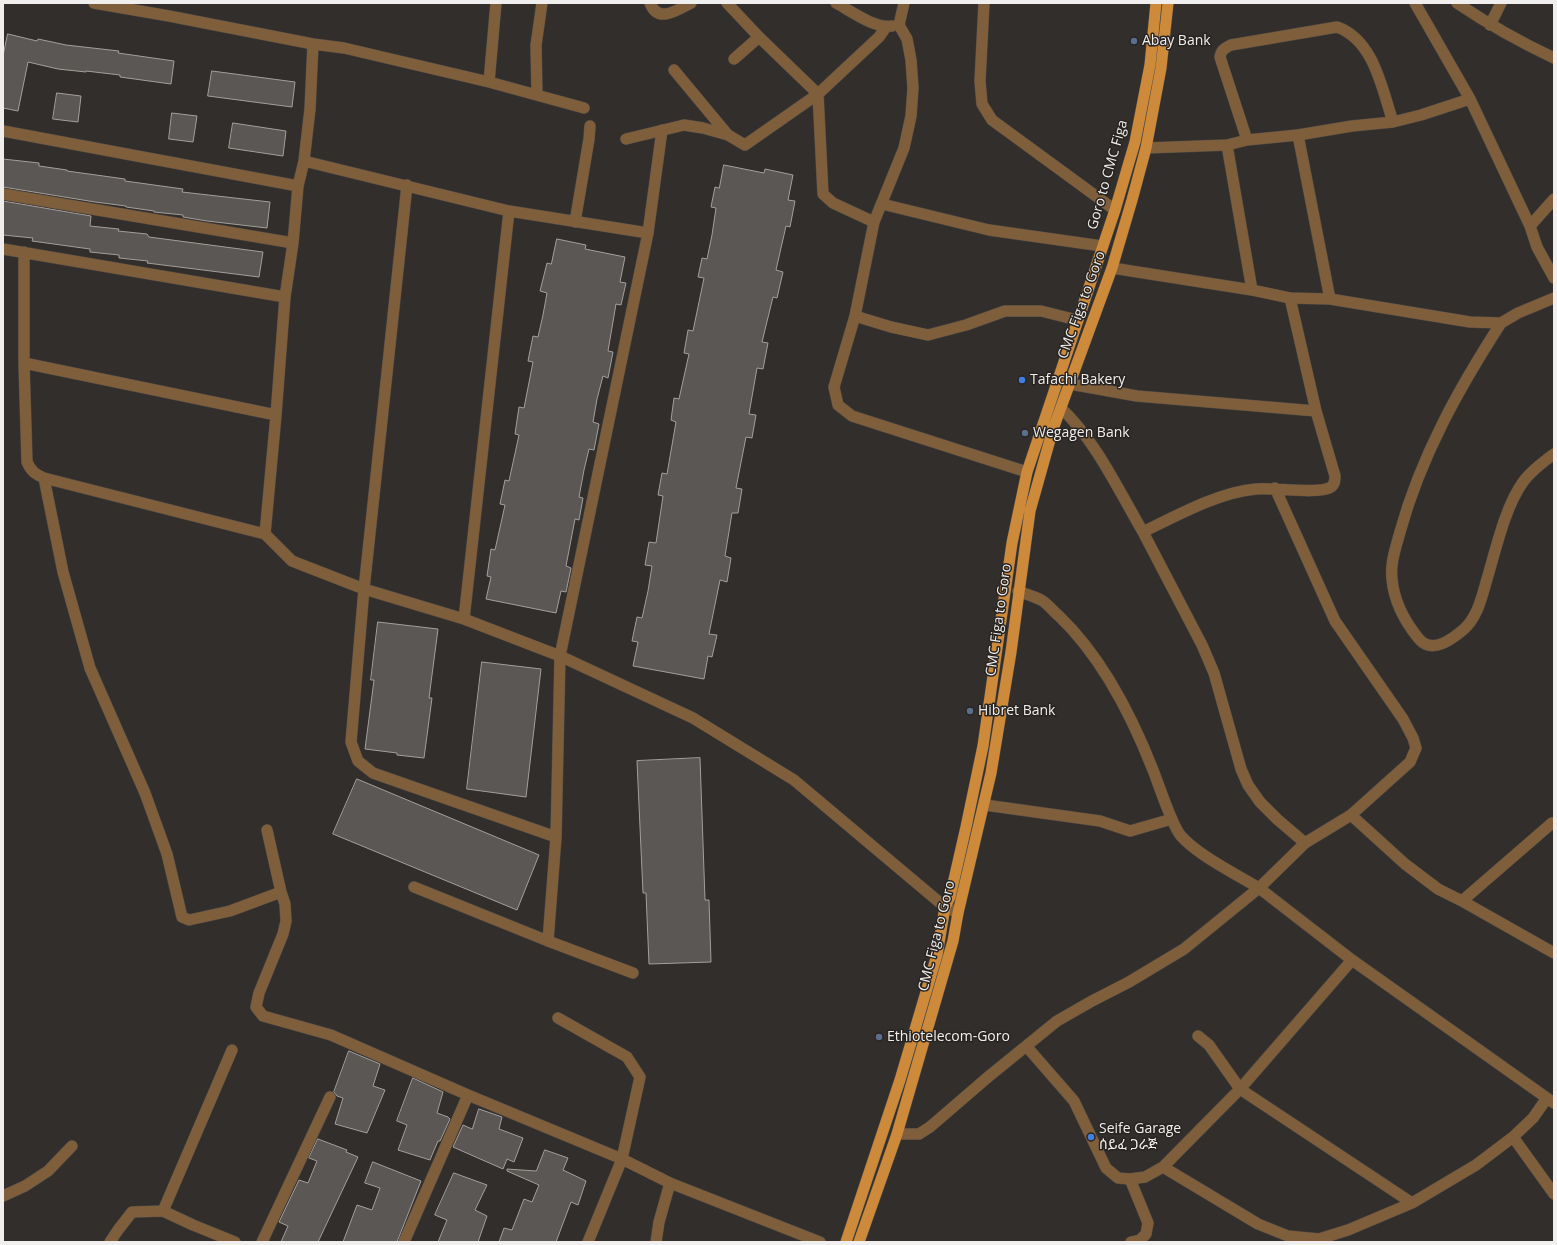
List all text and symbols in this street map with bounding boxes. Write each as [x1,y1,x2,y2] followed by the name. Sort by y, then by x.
[1142,33,1211,49] place label: Abay Bank
[1129,36,1139,46] marker: Abay Bank
[1084,118,1132,232] street label: Goro to CMC Figa
[1055,249,1109,361] street label: CMC Figa to Goro
[1030,372,1125,388] place label: Tafachi Bakery
[1017,375,1027,385] marker: Tafachi Bakery
[1033,425,1130,441] place label: Wegagen Bank
[1020,428,1030,438] marker: Wegagen Bank
[983,563,1015,677] street label: CMC Figa to Goro
[978,703,1055,719] place label: Hibret Bank
[965,706,975,716] marker: Hibret Bank
[915,879,959,993] street label: CMC Figa to Goro
[887,1029,1010,1045] place label: Ethiotelecom-Goro
[874,1032,884,1042] marker: Ethiotelecom-Goro
[1099,1121,1181,1154] place label: Seife Garage ሰይፈ ጋራጅ
[1086,1132,1096,1142] marker: Seife Garage ሰይፈ ጋራጅ

